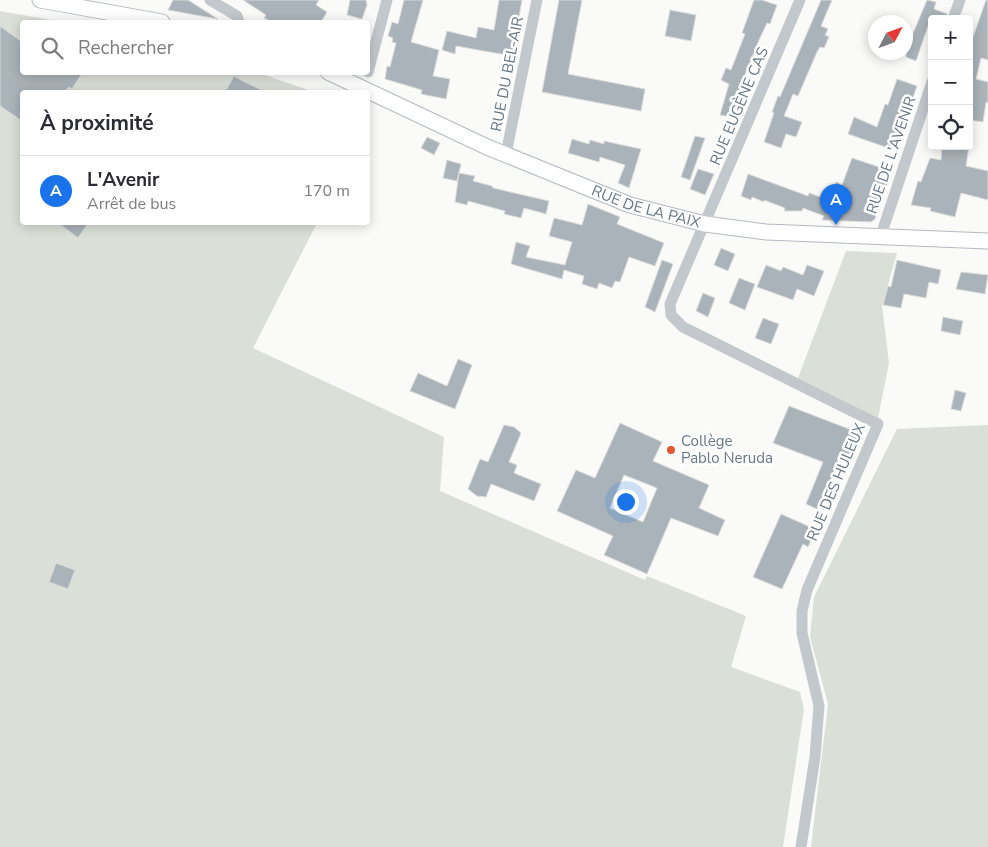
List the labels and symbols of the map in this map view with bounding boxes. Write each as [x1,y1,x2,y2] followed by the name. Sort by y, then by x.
[486,15,528,133] street label: RUE DU BEL-AIR
[868,15,913,60] north arrow
[705,44,773,168] street label: RUE EUGÈNE CAS
[862,94,920,216] street label: RUE DE L'AVENIR
[589,180,703,233] street label: RUE DE LA PAIX
[820,184,852,225] pin: A
[802,420,870,544] street label: RUE DES HULEUX
[681,431,773,468] place label: Collège Pablo Neruda
[665,444,677,456] marker: Collège Pablo Neruda
[613,489,639,515] your location

